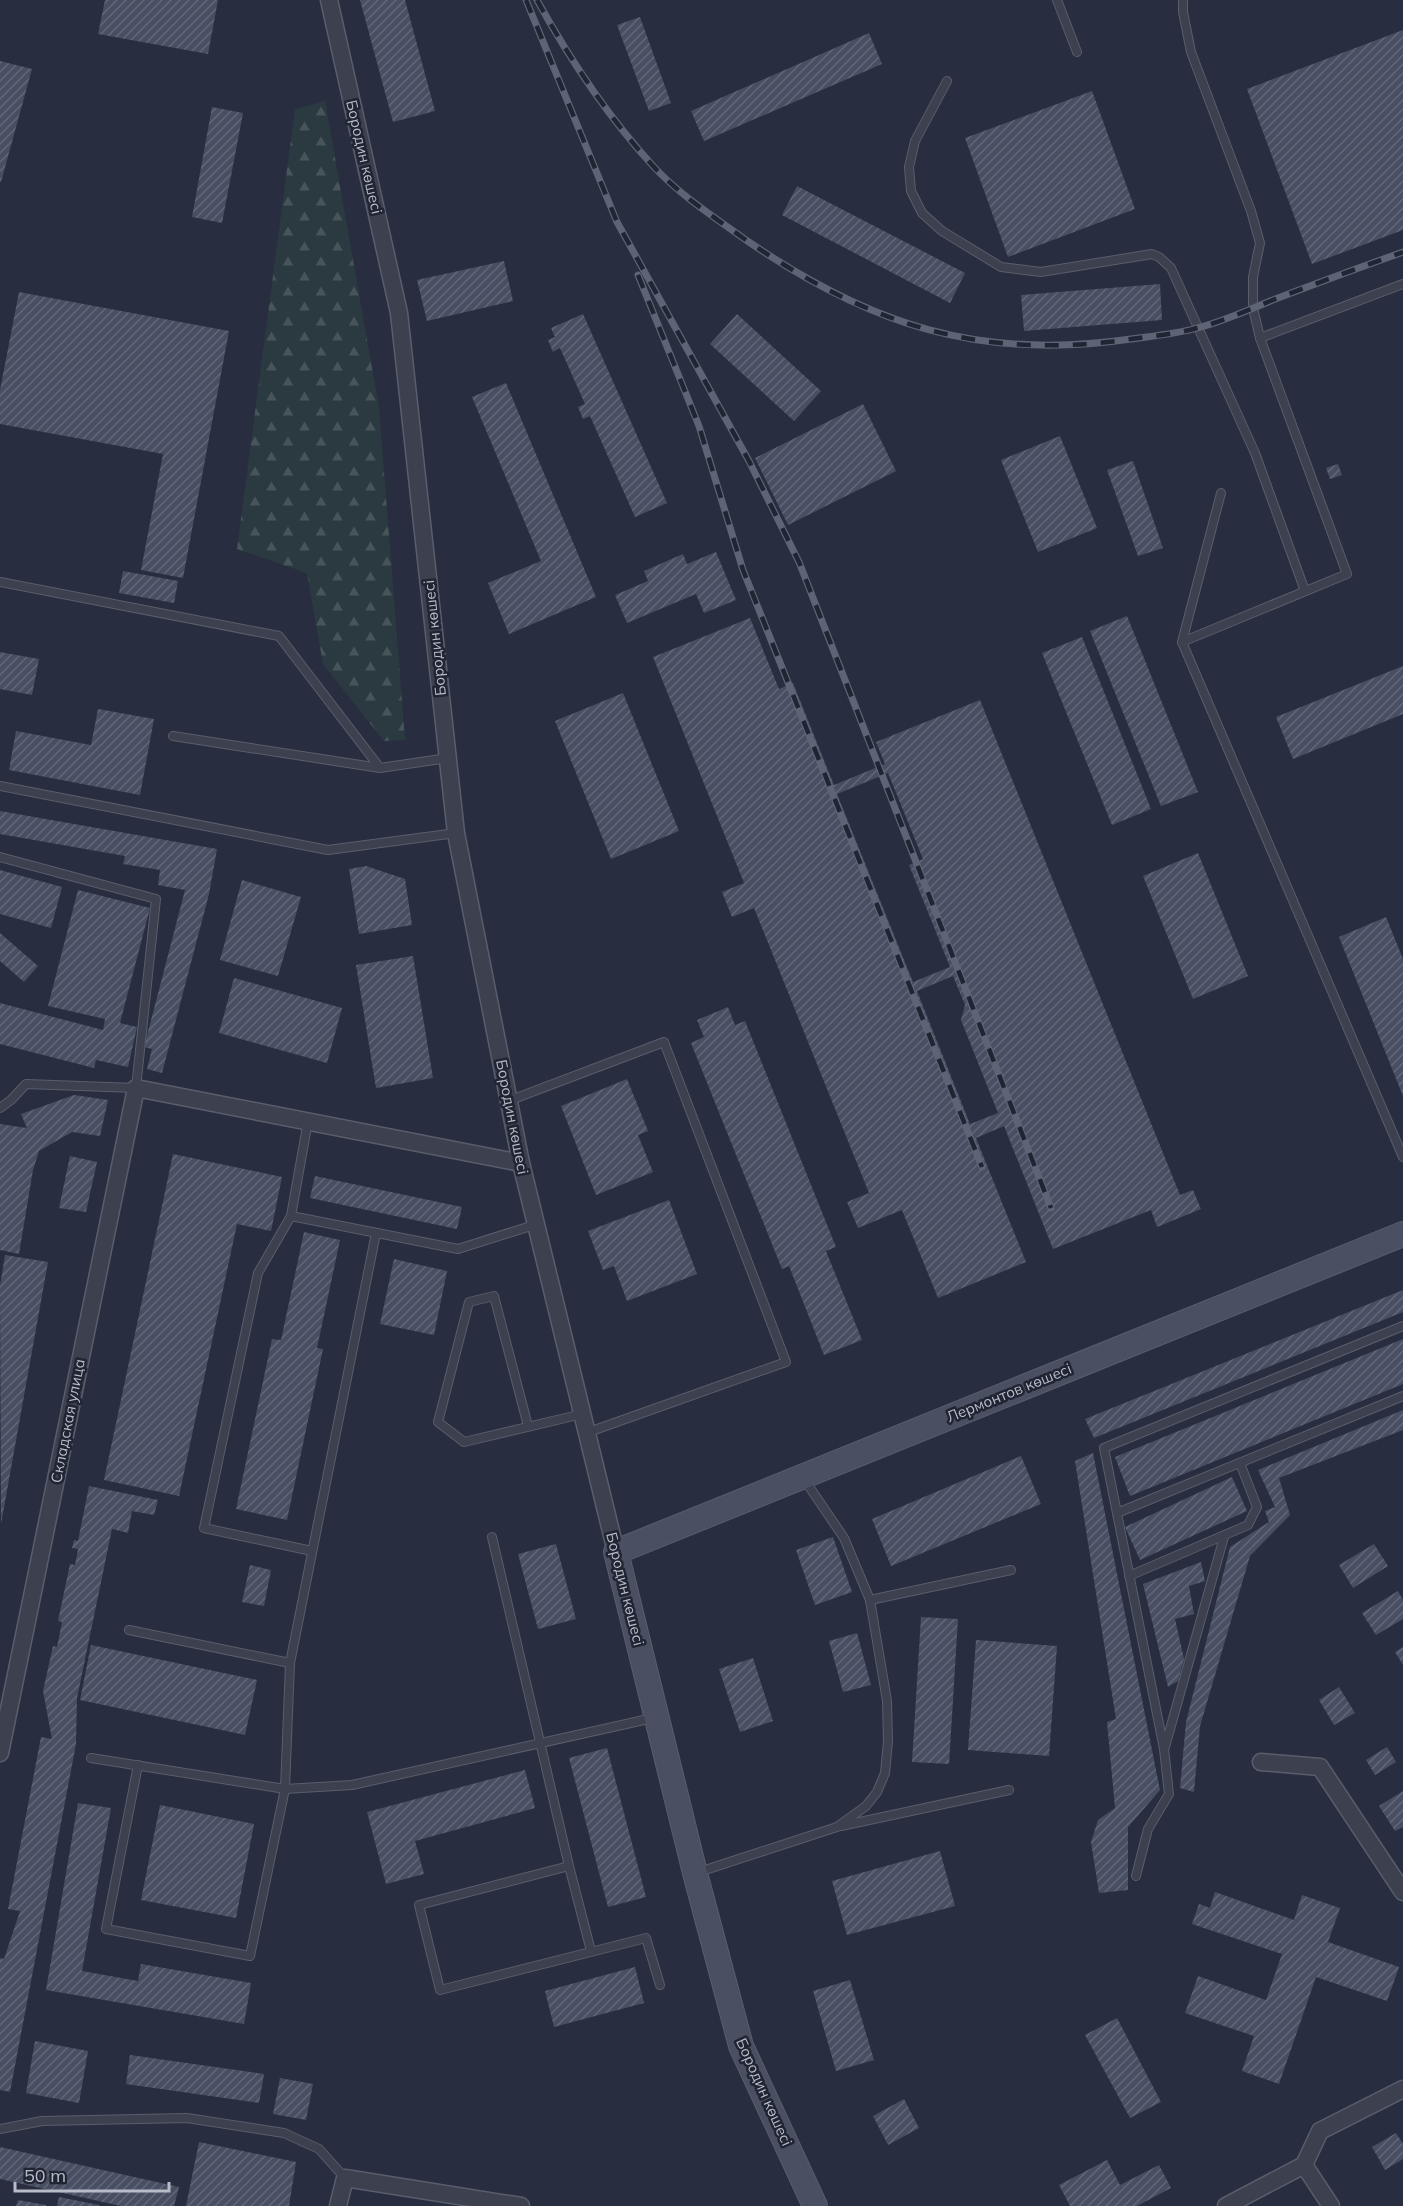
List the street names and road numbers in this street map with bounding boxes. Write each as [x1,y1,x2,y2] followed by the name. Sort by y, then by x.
[342,98,387,216] street label: Бородин көшесі
[419,579,450,697] street label: Бородин көшесі
[492,1058,533,1176] street label: Бородин көшесі
[46,1357,89,1485] street label: Складская улица
[944,1359,1074,1426] street label: Лермонтов көшесі
[602,1530,649,1648] street label: Бородин көшесі
[732,2035,797,2149] street label: Бородин көшесі

